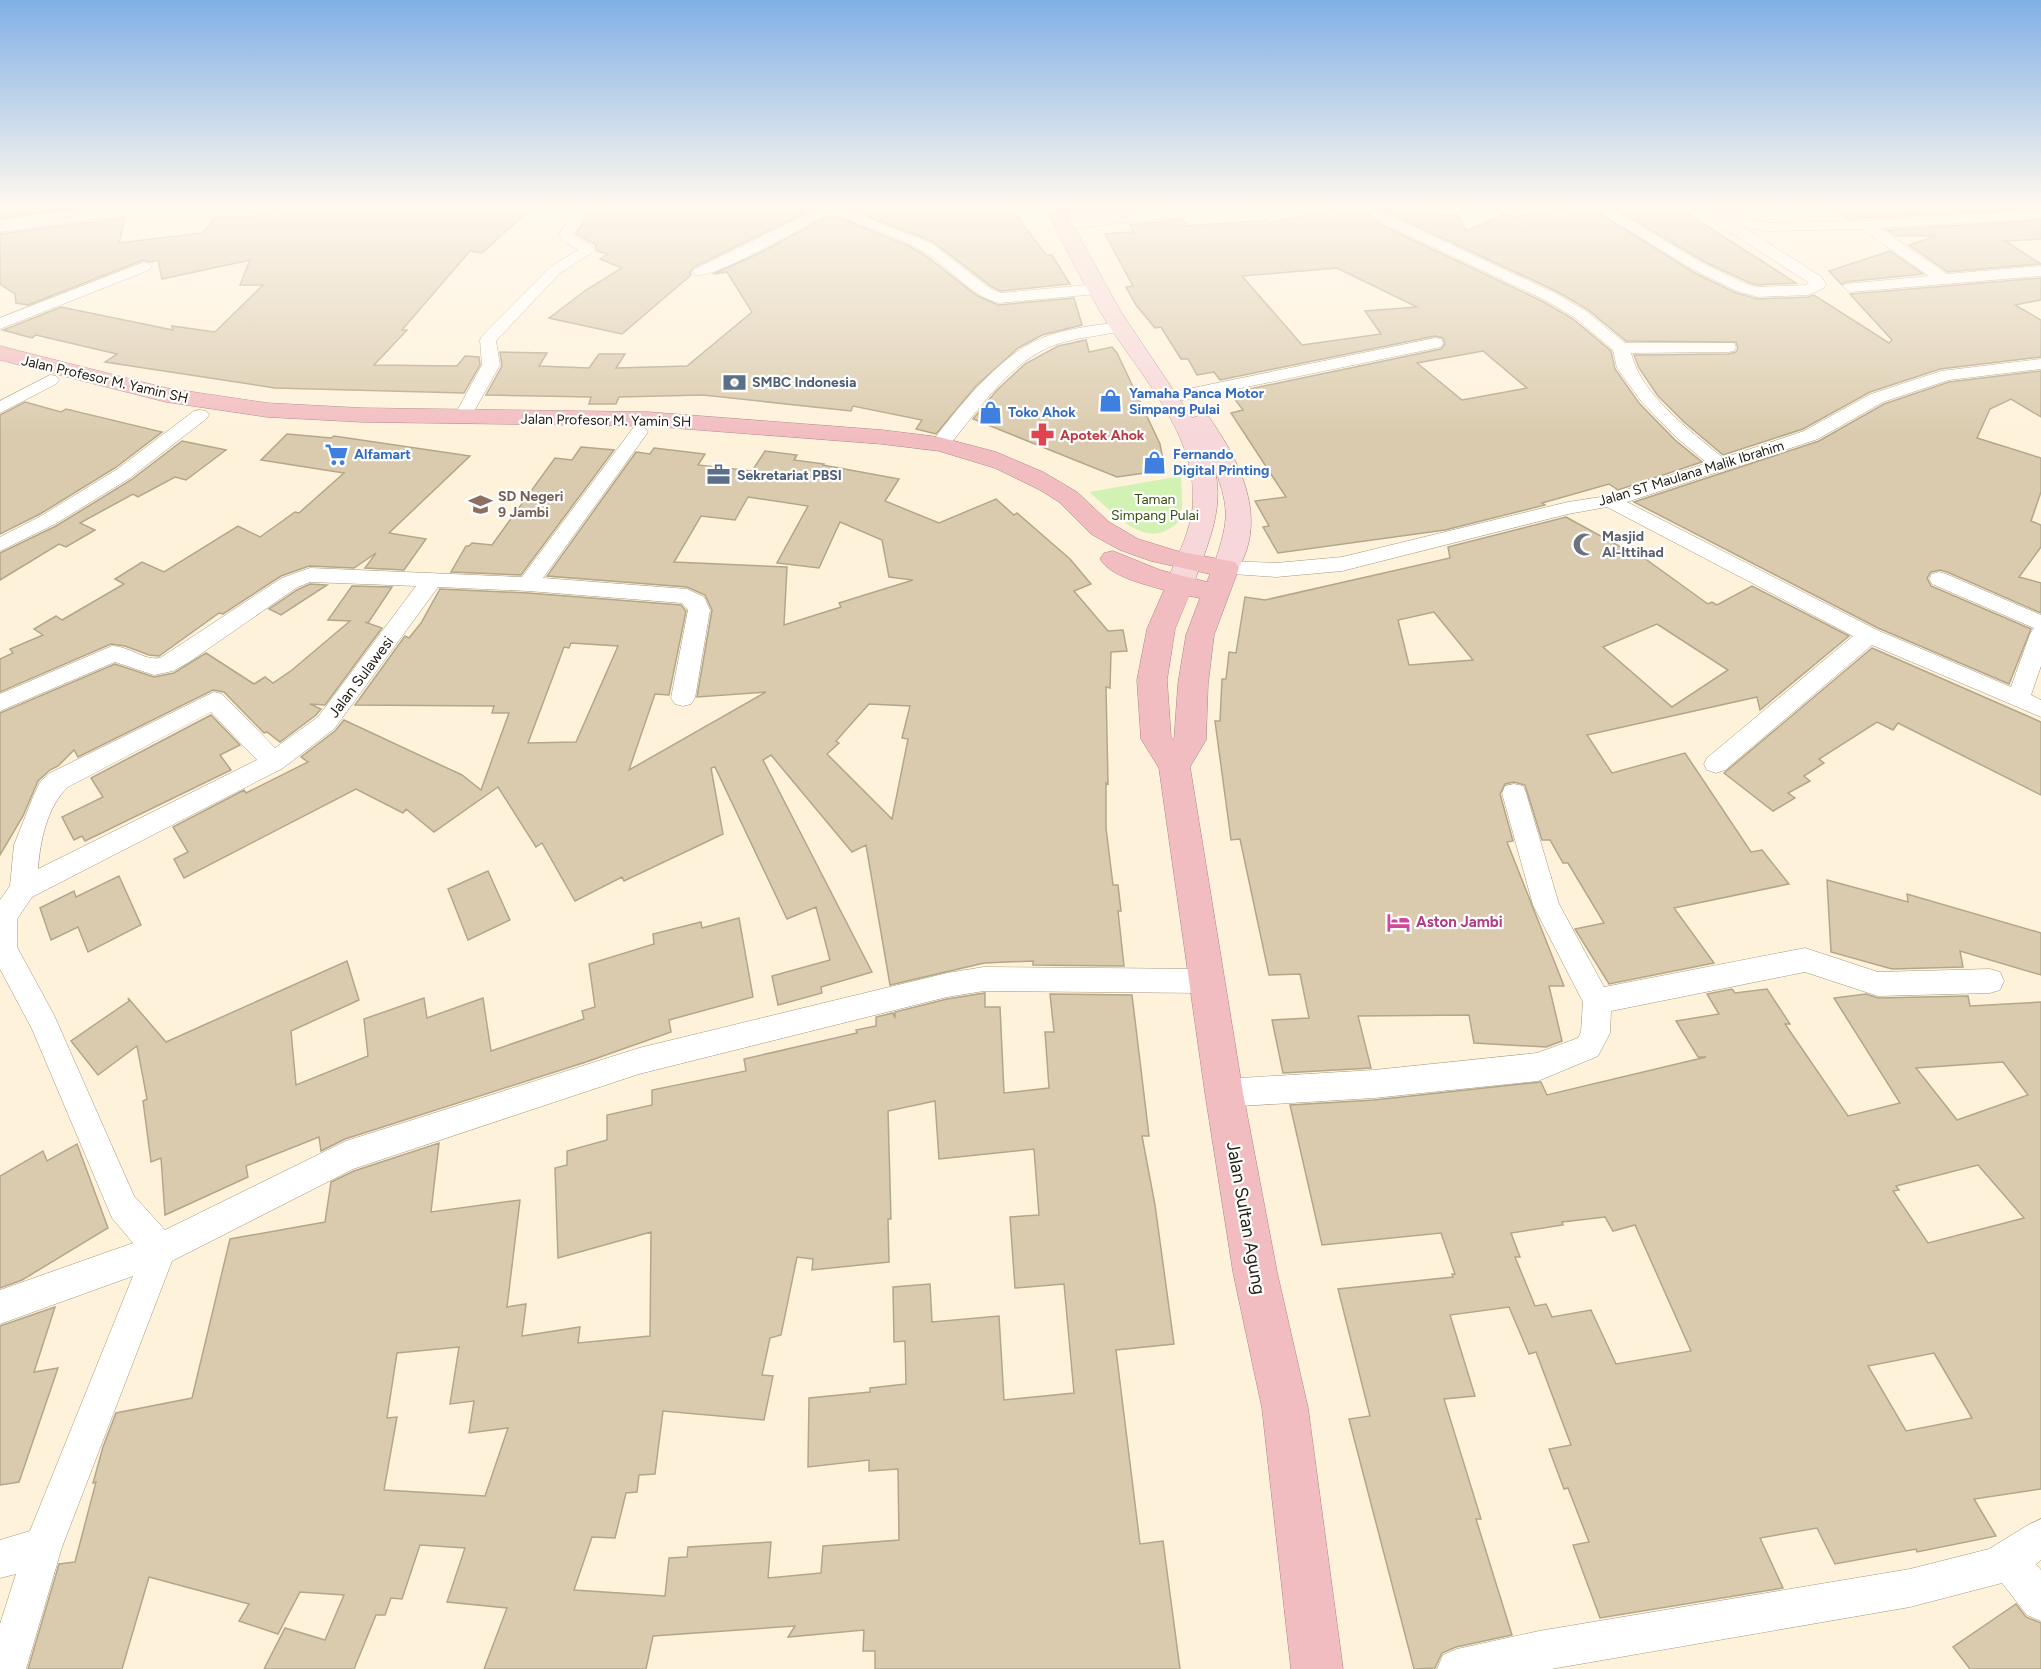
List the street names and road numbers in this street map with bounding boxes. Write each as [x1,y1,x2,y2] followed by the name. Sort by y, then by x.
[20,352,190,407] street label: Jalan Profesor M. Yamin SH
[520,411,692,430] street label: Jalan Profesor M. Yamin SH
[1596,437,1786,510] street label: Jalan ST Maulana Malik Ibrahim
[325,633,397,721] street label: Jalan Sulawesi
[1222,1140,1270,1296] street label: Jalan Sultan Agung

